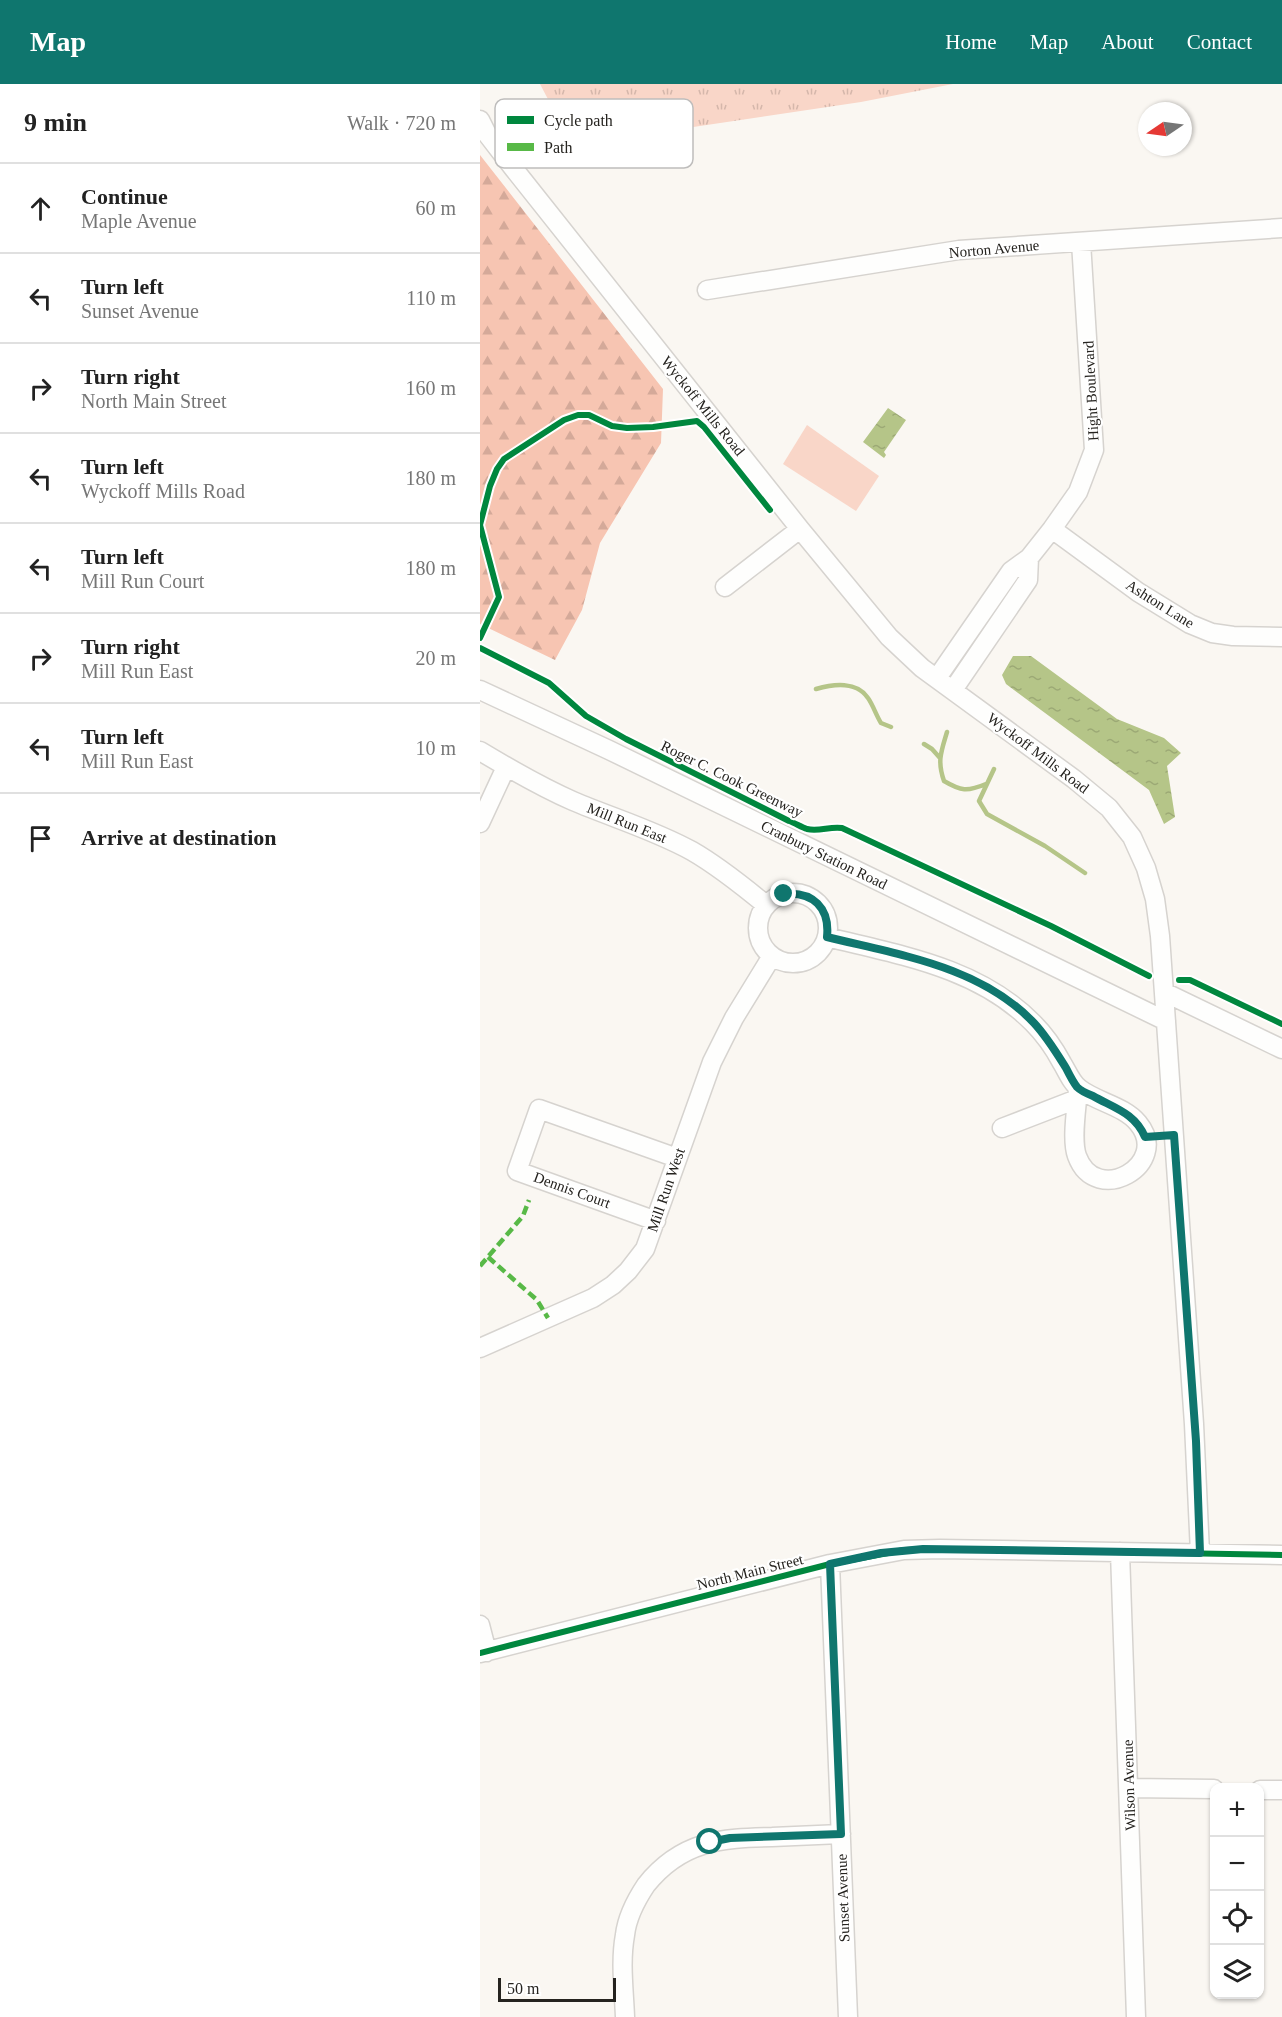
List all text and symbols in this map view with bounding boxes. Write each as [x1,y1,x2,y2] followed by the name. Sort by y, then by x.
[30,26,86,57] text: Map
[945,30,997,54] text: Home
[1030,30,1068,54] text: Map
[1101,30,1154,54] text: About
[1187,30,1252,54] text: Contact
[495,99,693,168] legend
[1138,102,1192,156] north arrow
[24,108,87,137] text: 9 min
[347,112,456,134] text: Walk · 720 m
[544,112,613,130] text: Cycle path
[544,139,572,156] text: Path
[81,184,168,209] text: Continue
[24,192,57,225] icon: ahead
[415,197,456,219] text: 60 m
[81,210,197,232] text: Maple Avenue
[948,237,1040,261] street label: Norton Avenue
[81,274,164,299] text: Turn left
[24,282,57,315] icon: left
[406,287,456,309] text: 110 m
[81,300,199,322] text: Sunset Avenue
[1080,340,1102,442] street label: Hight Boulevard
[658,353,748,459] street label: Wyckoff Mills Road
[81,364,180,389] text: Turn right
[24,372,57,405] icon: right
[405,377,456,399] text: 160 m
[81,390,227,412] text: North Main Street
[81,454,164,479] text: Turn left
[24,462,57,495] icon: left
[405,467,456,489] text: 180 m
[81,480,245,502] text: Wyckoff Mills Road
[81,544,164,569] text: Turn left
[24,552,57,585] icon: left
[405,557,456,579] text: 180 m
[81,570,204,592] text: Mill Run Court
[1123,577,1197,631] street label: Ashton Lane
[81,634,180,659] text: Turn right
[24,642,57,675] icon: right
[415,647,456,669] text: 20 m
[81,660,193,682] text: Mill Run East
[984,710,1092,797] street label: Wyckoff Mills Road
[81,724,164,749] text: Turn left
[24,732,57,765] icon: left
[415,737,456,759] text: 10 m
[658,738,806,821] street label: Roger C. Cook Greenway
[81,750,193,772] text: Mill Run East
[585,800,670,846] street label: Mill Run East
[758,817,890,893] street label: Cranbury Station Road
[24,822,57,855] icon: arrive
[81,825,277,850] text: Arrive at destination
[770,880,796,906] route end
[644,1145,688,1234] street label: Mill Run West
[531,1169,613,1212] street label: Dennis Court
[695,1551,806,1593] street label: North Main Street
[1119,1739,1139,1831] street label: Wilson Avenue
[1210,1783,1264,1999] map controls
[1210,1783,1264,1837] button: +
[696,1828,722,1854] route start
[1210,1837,1264,1891] button: −
[833,1853,853,1942] street label: Sunset Avenue
[1210,1891,1264,1945] button: locate
[1210,1945,1264,1999] button: layers
[498,1975,616,2002] scale bar
[507,1980,539,1997] text: 50 m

